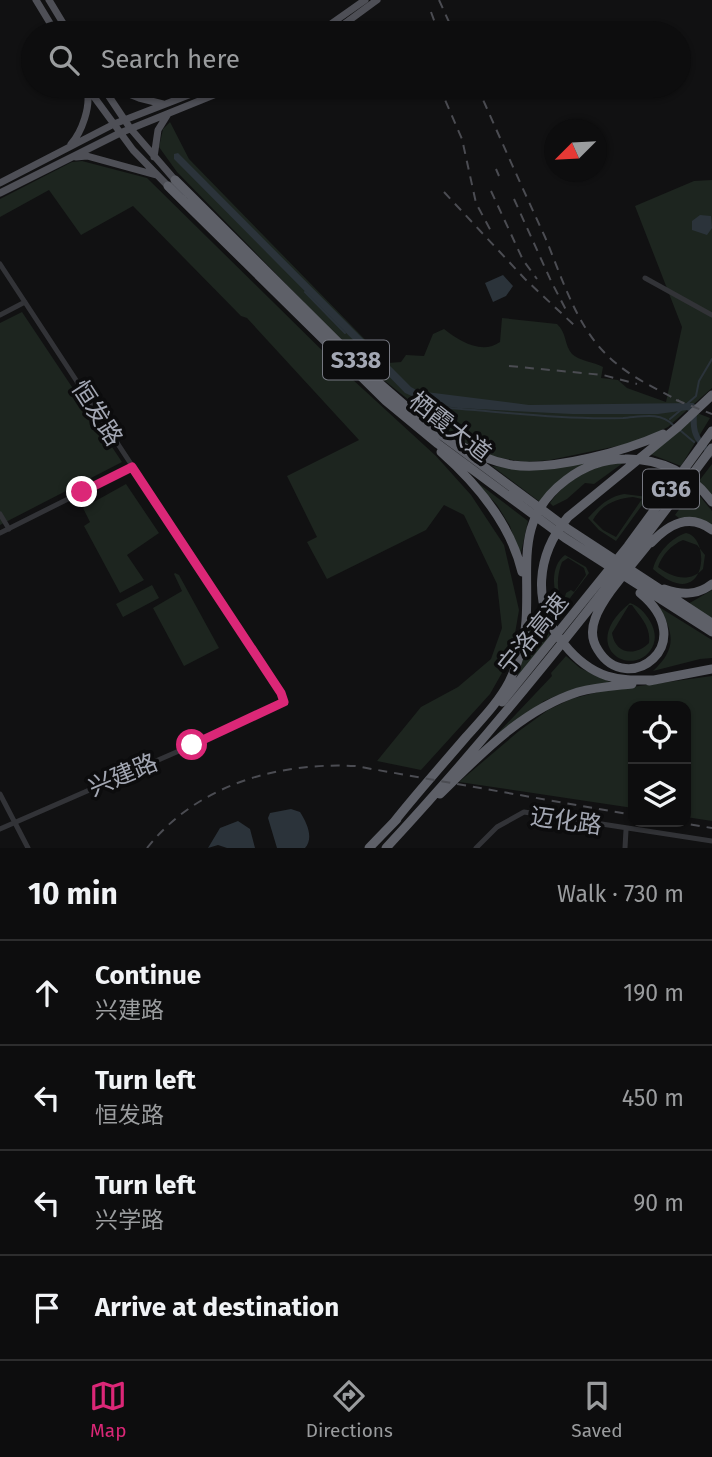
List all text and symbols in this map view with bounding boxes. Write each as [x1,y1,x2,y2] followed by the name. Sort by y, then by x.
[21,21,691,98] search box
[45,41,83,79] icon: search
[101,44,240,75] text: Search here
[544,119,607,182] north arrow
[323,340,389,380] road number: S338
[66,375,128,451] street label: 恒发路
[404,386,496,468] street label: 栖霞大道
[643,470,699,509] road number: G36
[66,476,97,507] route end
[492,588,574,680] street label: 宁洛高速
[628,701,691,827] map controls
[628,701,691,764] button: locate
[176,729,207,760] route start
[84,748,162,802] street label: 兴建路
[628,764,691,827] button: layers
[528,802,604,840] street label: 迈化路
[28,876,118,912] text: 10 min
[557,880,684,908] text: Walk · 730 m
[95,960,201,991] text: Continue
[28,974,66,1012] icon: ahead
[623,979,684,1007] text: 190 m
[95,996,164,1024] text: 兴建路
[95,1065,196,1096] text: Turn left
[28,1079,66,1117] icon: left
[622,1084,684,1112] text: 450 m
[95,1101,164,1129] text: 恒发路
[95,1170,196,1201] text: Turn left
[28,1184,66,1222] icon: left
[633,1189,684,1217] text: 90 m
[95,1206,164,1234] text: 兴学路
[28,1289,66,1327] icon: arrive
[95,1292,339,1323] text: Arrive at destination
[89,1377,127,1442] tab: Map
[306,1377,393,1442] tab: Directions
[571,1377,623,1442] tab: Saved

